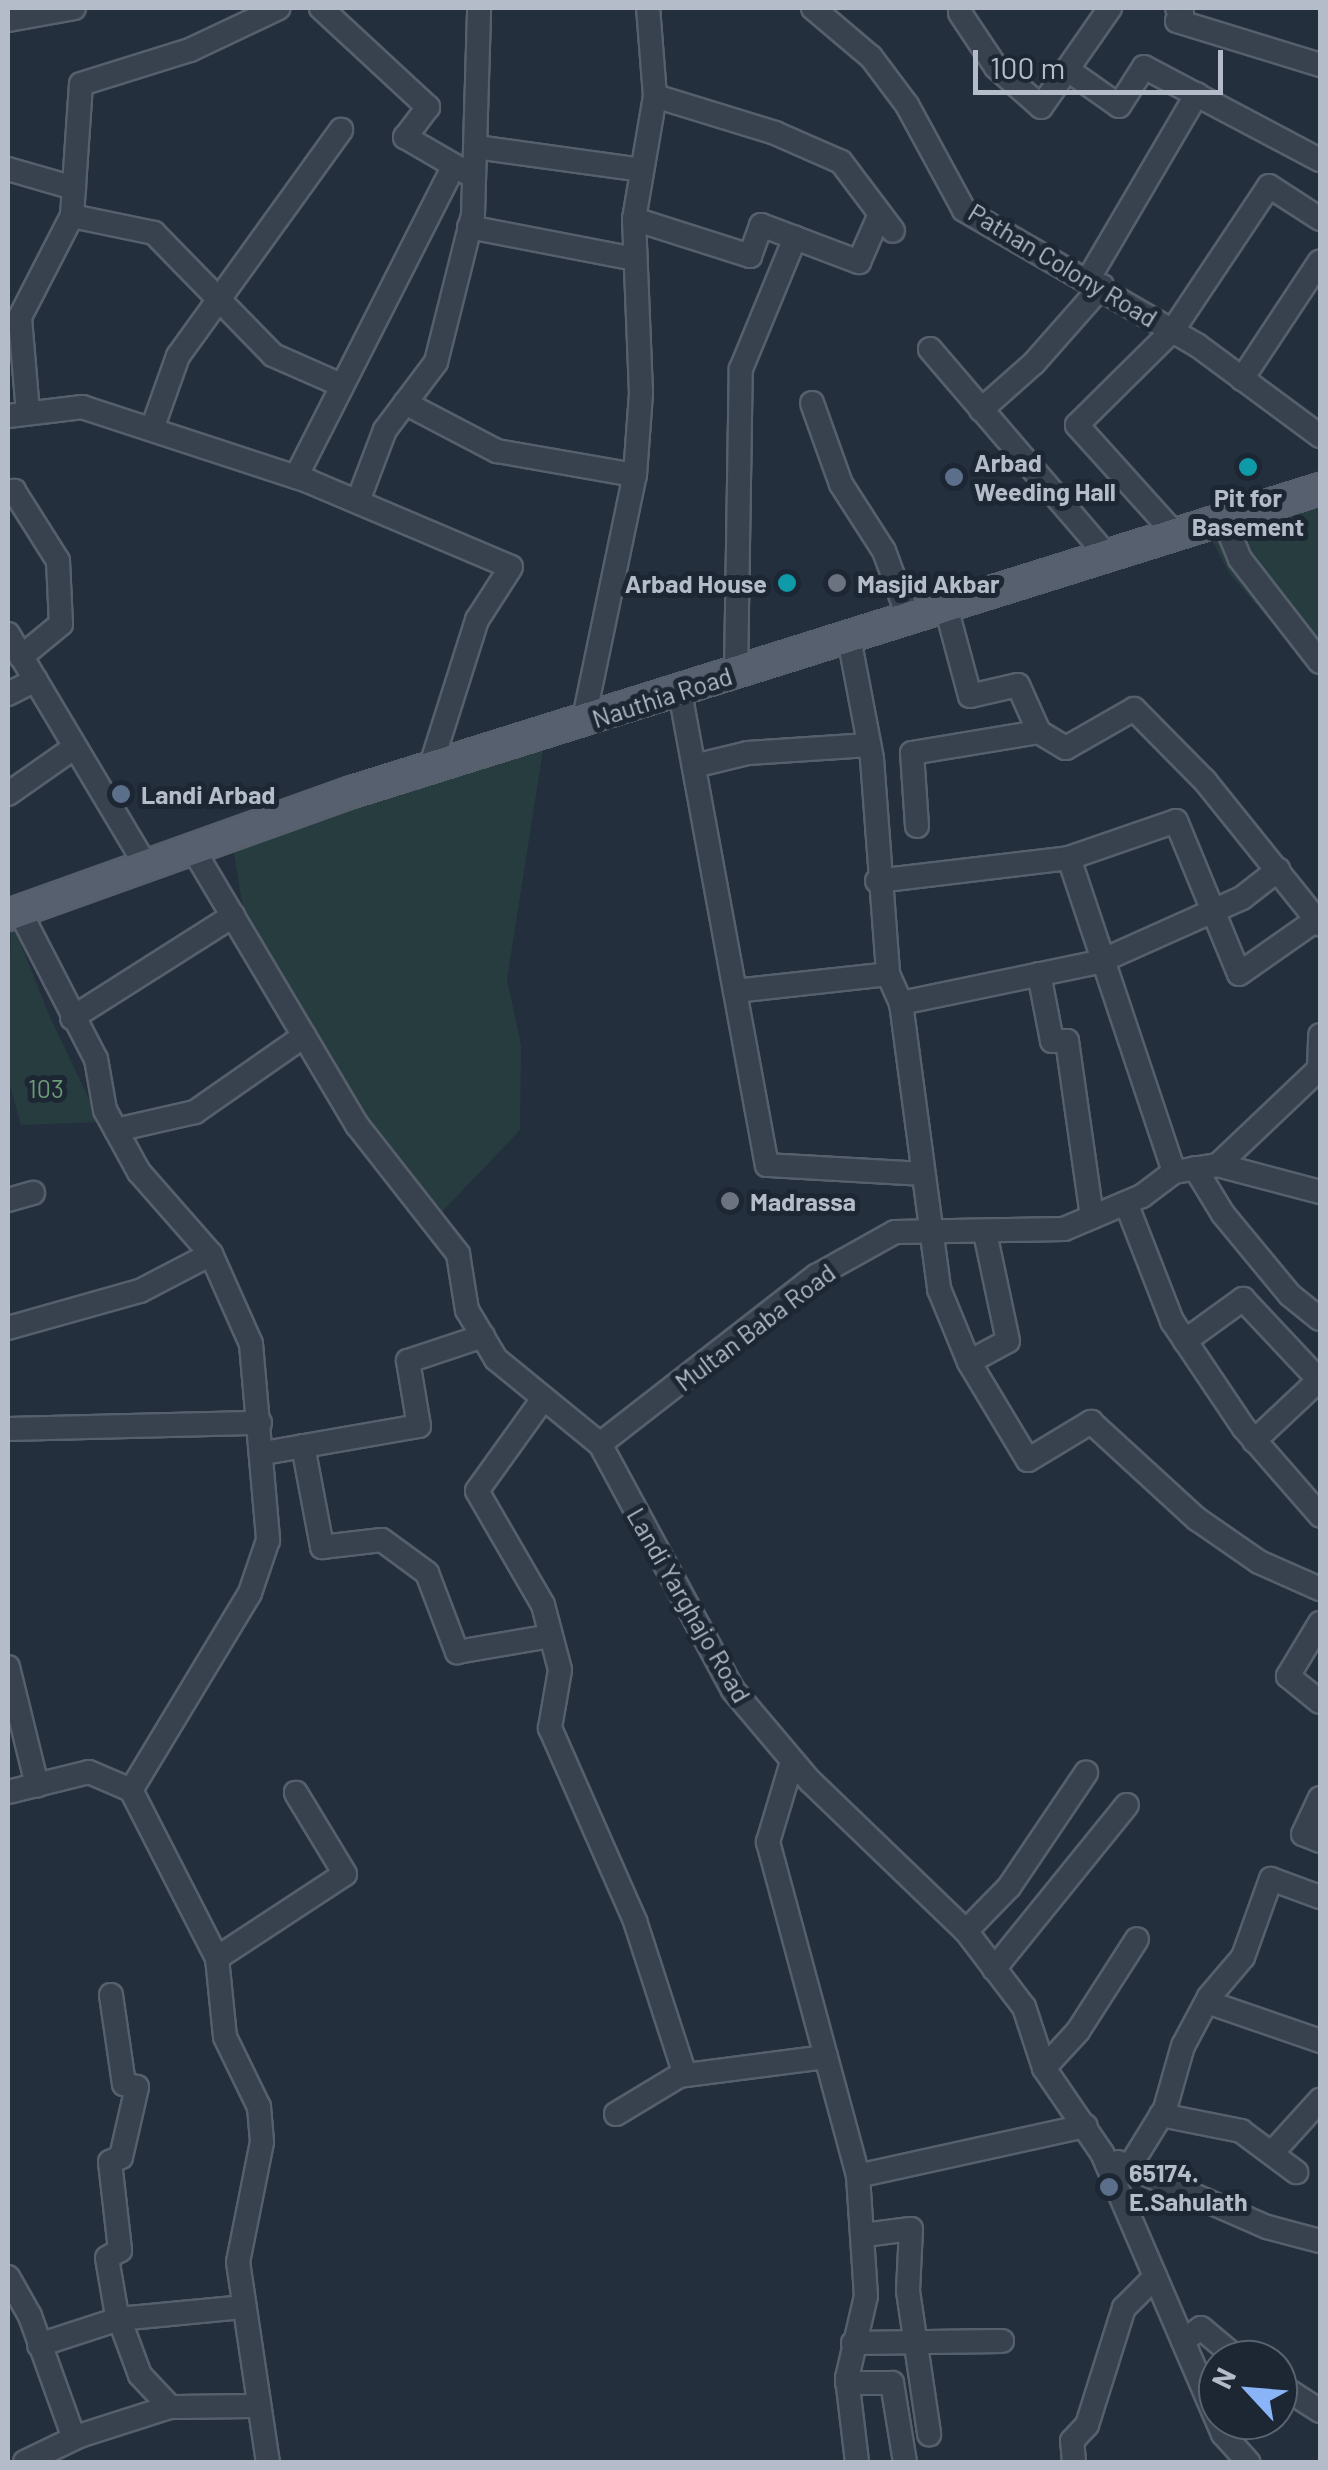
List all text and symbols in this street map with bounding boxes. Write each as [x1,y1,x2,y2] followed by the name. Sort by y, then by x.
[978,30,1228,92] scale bar
[990,49,1065,85] text: 100 m
[963,197,1163,333] street label: Pathan Colony Road
[974,448,1116,507] place label: Arbad Weeding Hall
[1237,456,1259,478] marker: Pit for Basement
[943,466,965,488] marker: Arbad Weeding Hall
[1192,483,1304,542] place label: Pit for Basement
[625,568,767,598] place label: Arbad House
[857,568,1000,598] place label: Masjid Akbar
[776,572,798,594] marker: Arbad House
[826,572,848,594] marker: Masjid Akbar
[588,660,736,734] street label: Nauthia Road
[141,779,275,809] place label: Landi Arbad
[110,783,132,805] marker: Landi Arbad
[28,1073,64,1103] park label: 103
[750,1186,856,1216] place label: Madrassa
[719,1190,741,1212] marker: Madrassa
[669,1257,841,1397] street label: Multan Baba Road
[621,1502,757,1708] street label: Landi Yarghajo Road
[1129,2158,1248,2217] place label: 65174. E.Sahulath
[1098,2176,1120,2198] marker: 65174. E.Sahulath
[1198,2340,1298,2440] north arrow
[1203,2362,1242,2394] text: N

